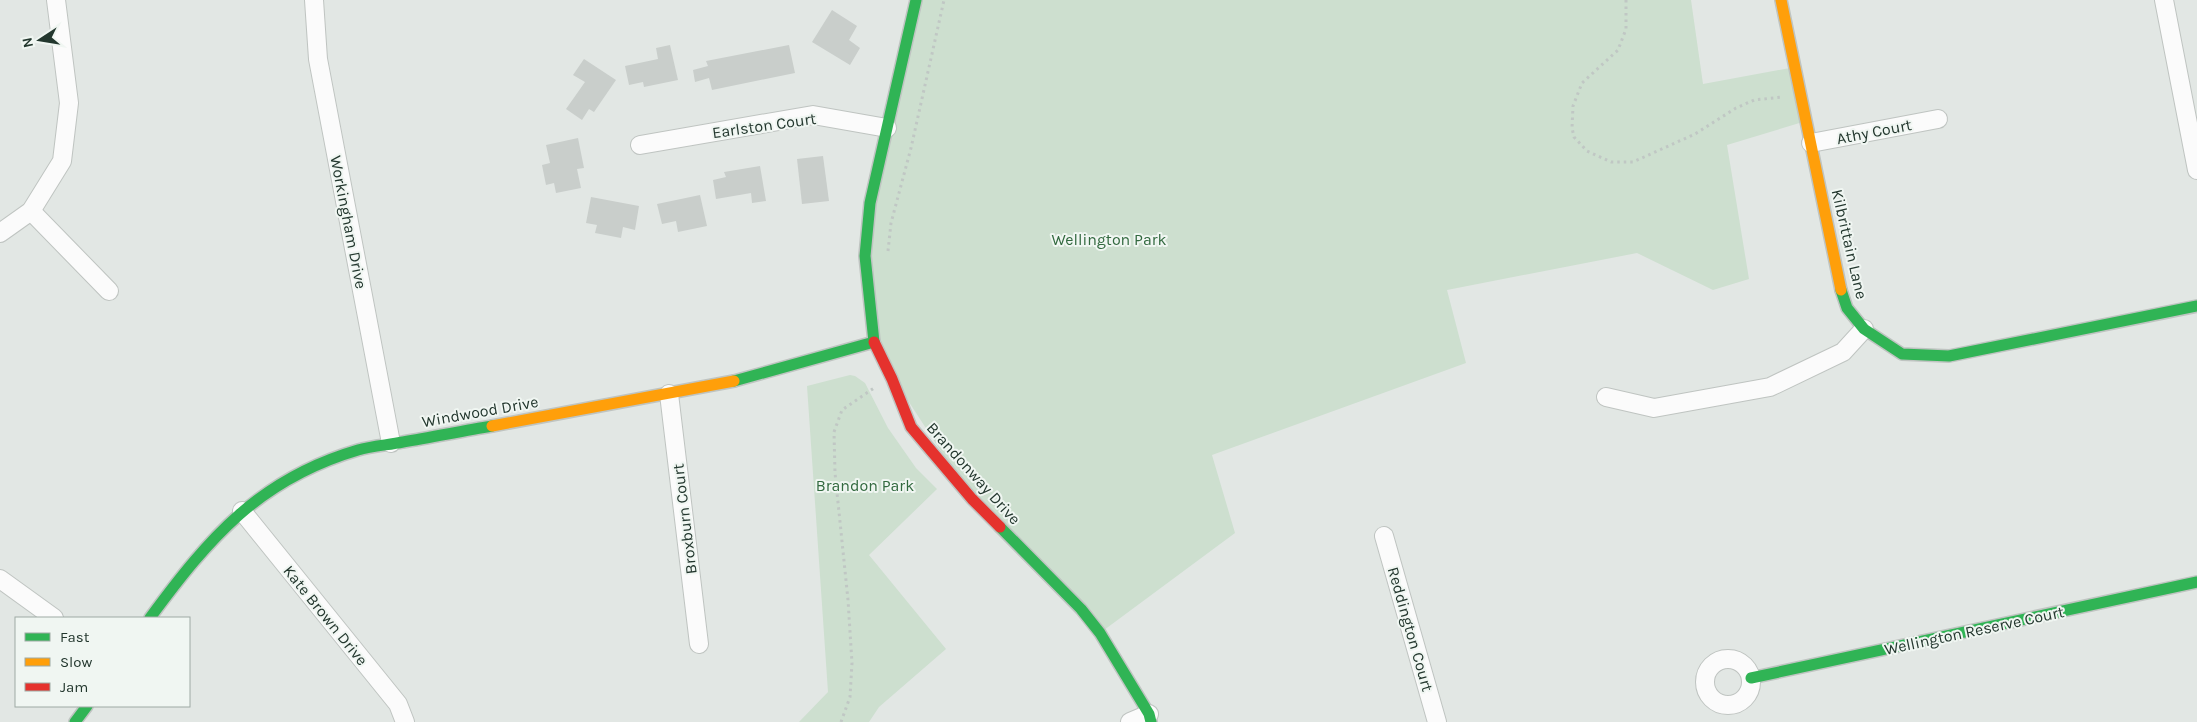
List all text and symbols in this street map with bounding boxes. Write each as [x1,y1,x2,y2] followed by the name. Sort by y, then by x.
[15,15,65,65] north arrow
[18,36,37,49] text: N
[711,109,817,142] street label: Earlston Court
[1835,115,1913,148] street label: Athy Court
[326,154,371,290] street label: Workingham Drive
[1828,187,1871,301] street label: Kilbrittain Lane
[1051,230,1167,249] park label: Wellington Park
[420,392,540,431] street label: Windwood Drive
[923,418,1025,528] street label: Brandonway Drive
[668,463,701,575] street label: Broxburn Court
[816,476,914,495] park label: Brandon Park
[279,561,372,669] street label: Kate Brown Drive
[1384,565,1437,694] street label: Reddington Court
[1883,602,2066,659] street label: Wellington Reserve Court
[15,617,190,707] legend
[60,628,90,646] text: Fast
[60,653,92,671] text: Slow
[60,678,88,696] text: Jam

